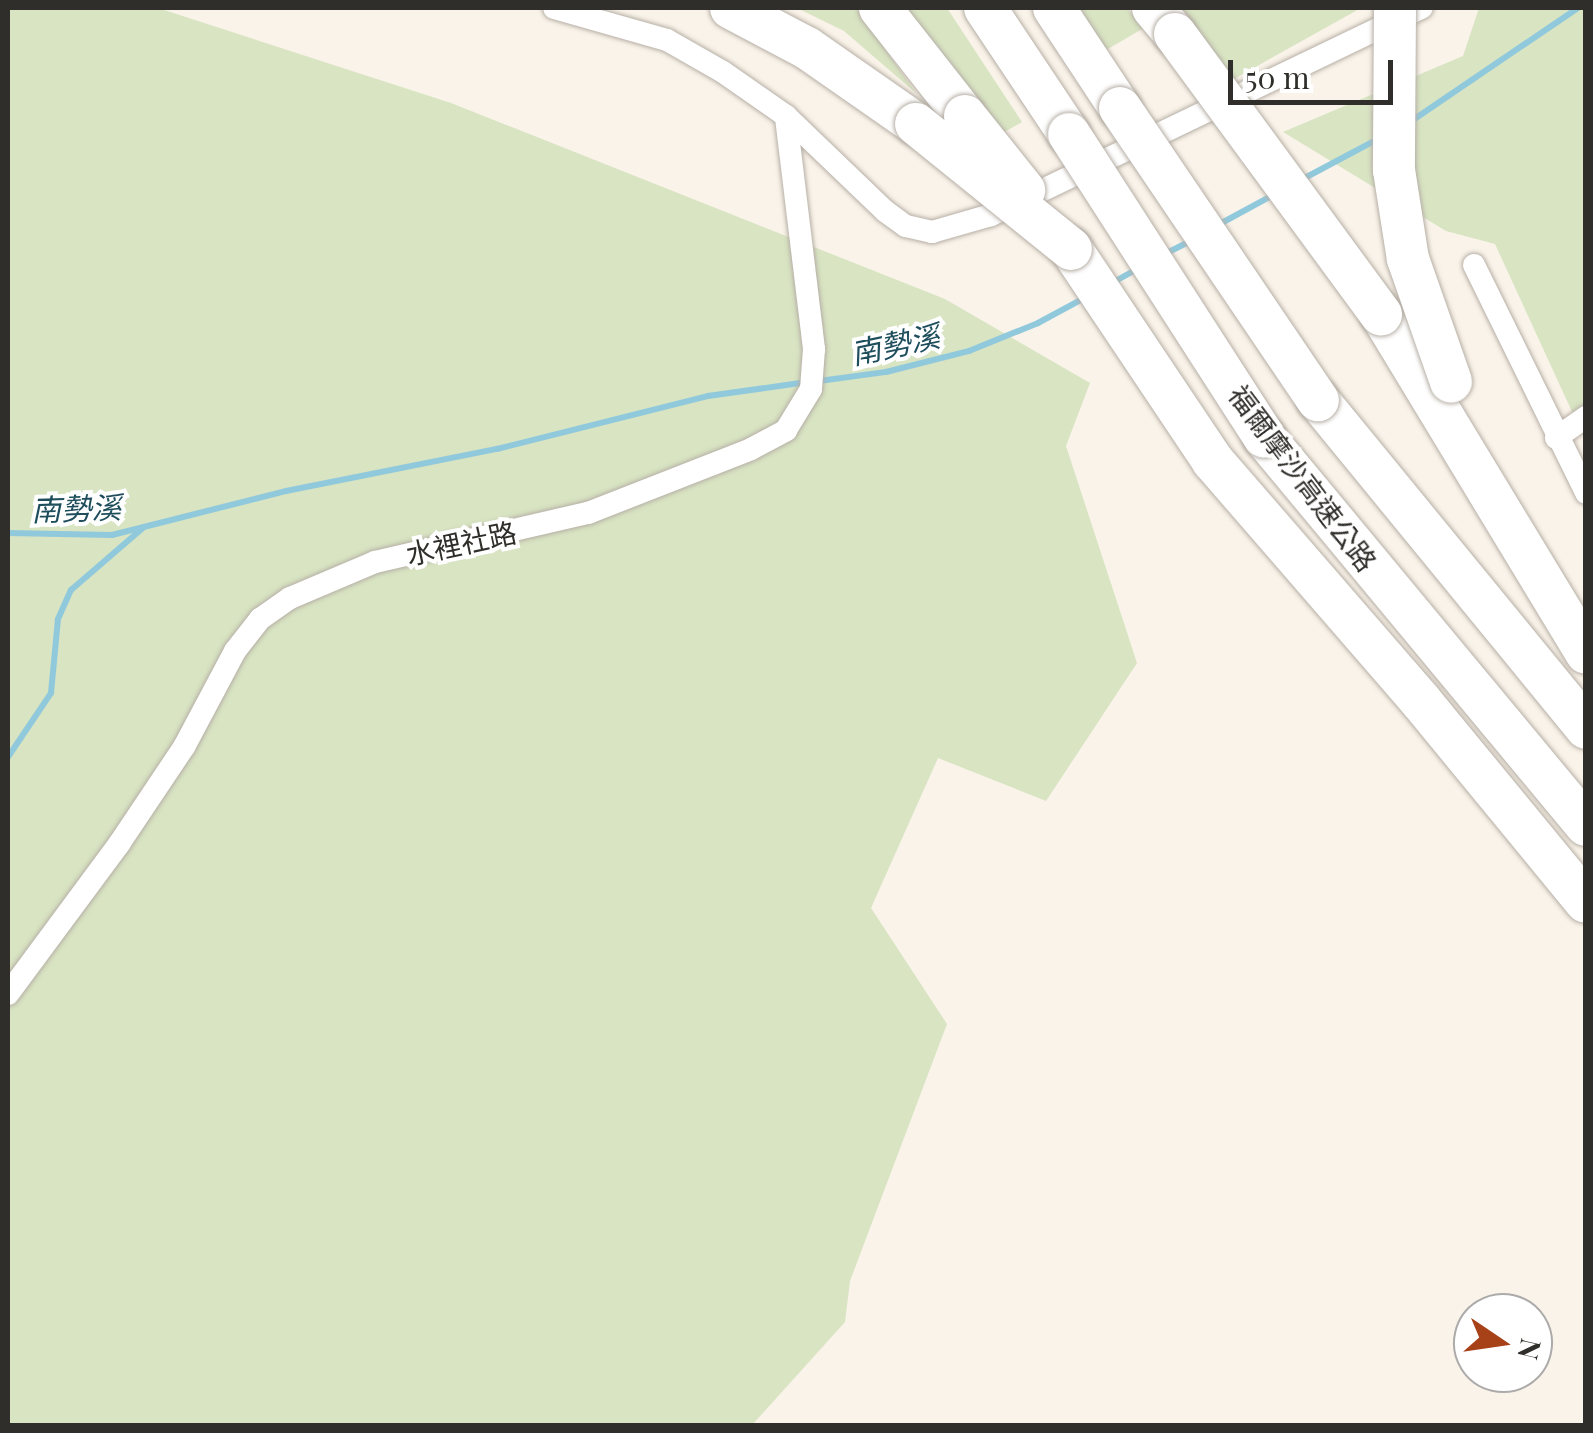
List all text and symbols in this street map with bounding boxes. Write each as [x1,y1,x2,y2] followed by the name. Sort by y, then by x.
[1233,40,1398,102] scale bar
[1245,57,1310,97] text: 50 m
[847,317,943,371] water label: 南勢溪
[1222,378,1384,578] street label: 福爾摩沙高速公路
[30,488,122,528] water label: 南勢溪
[403,515,519,571] street label: 水裡社路
[1453,1293,1553,1393] north arrow
[1510,1335,1551,1363] text: N

